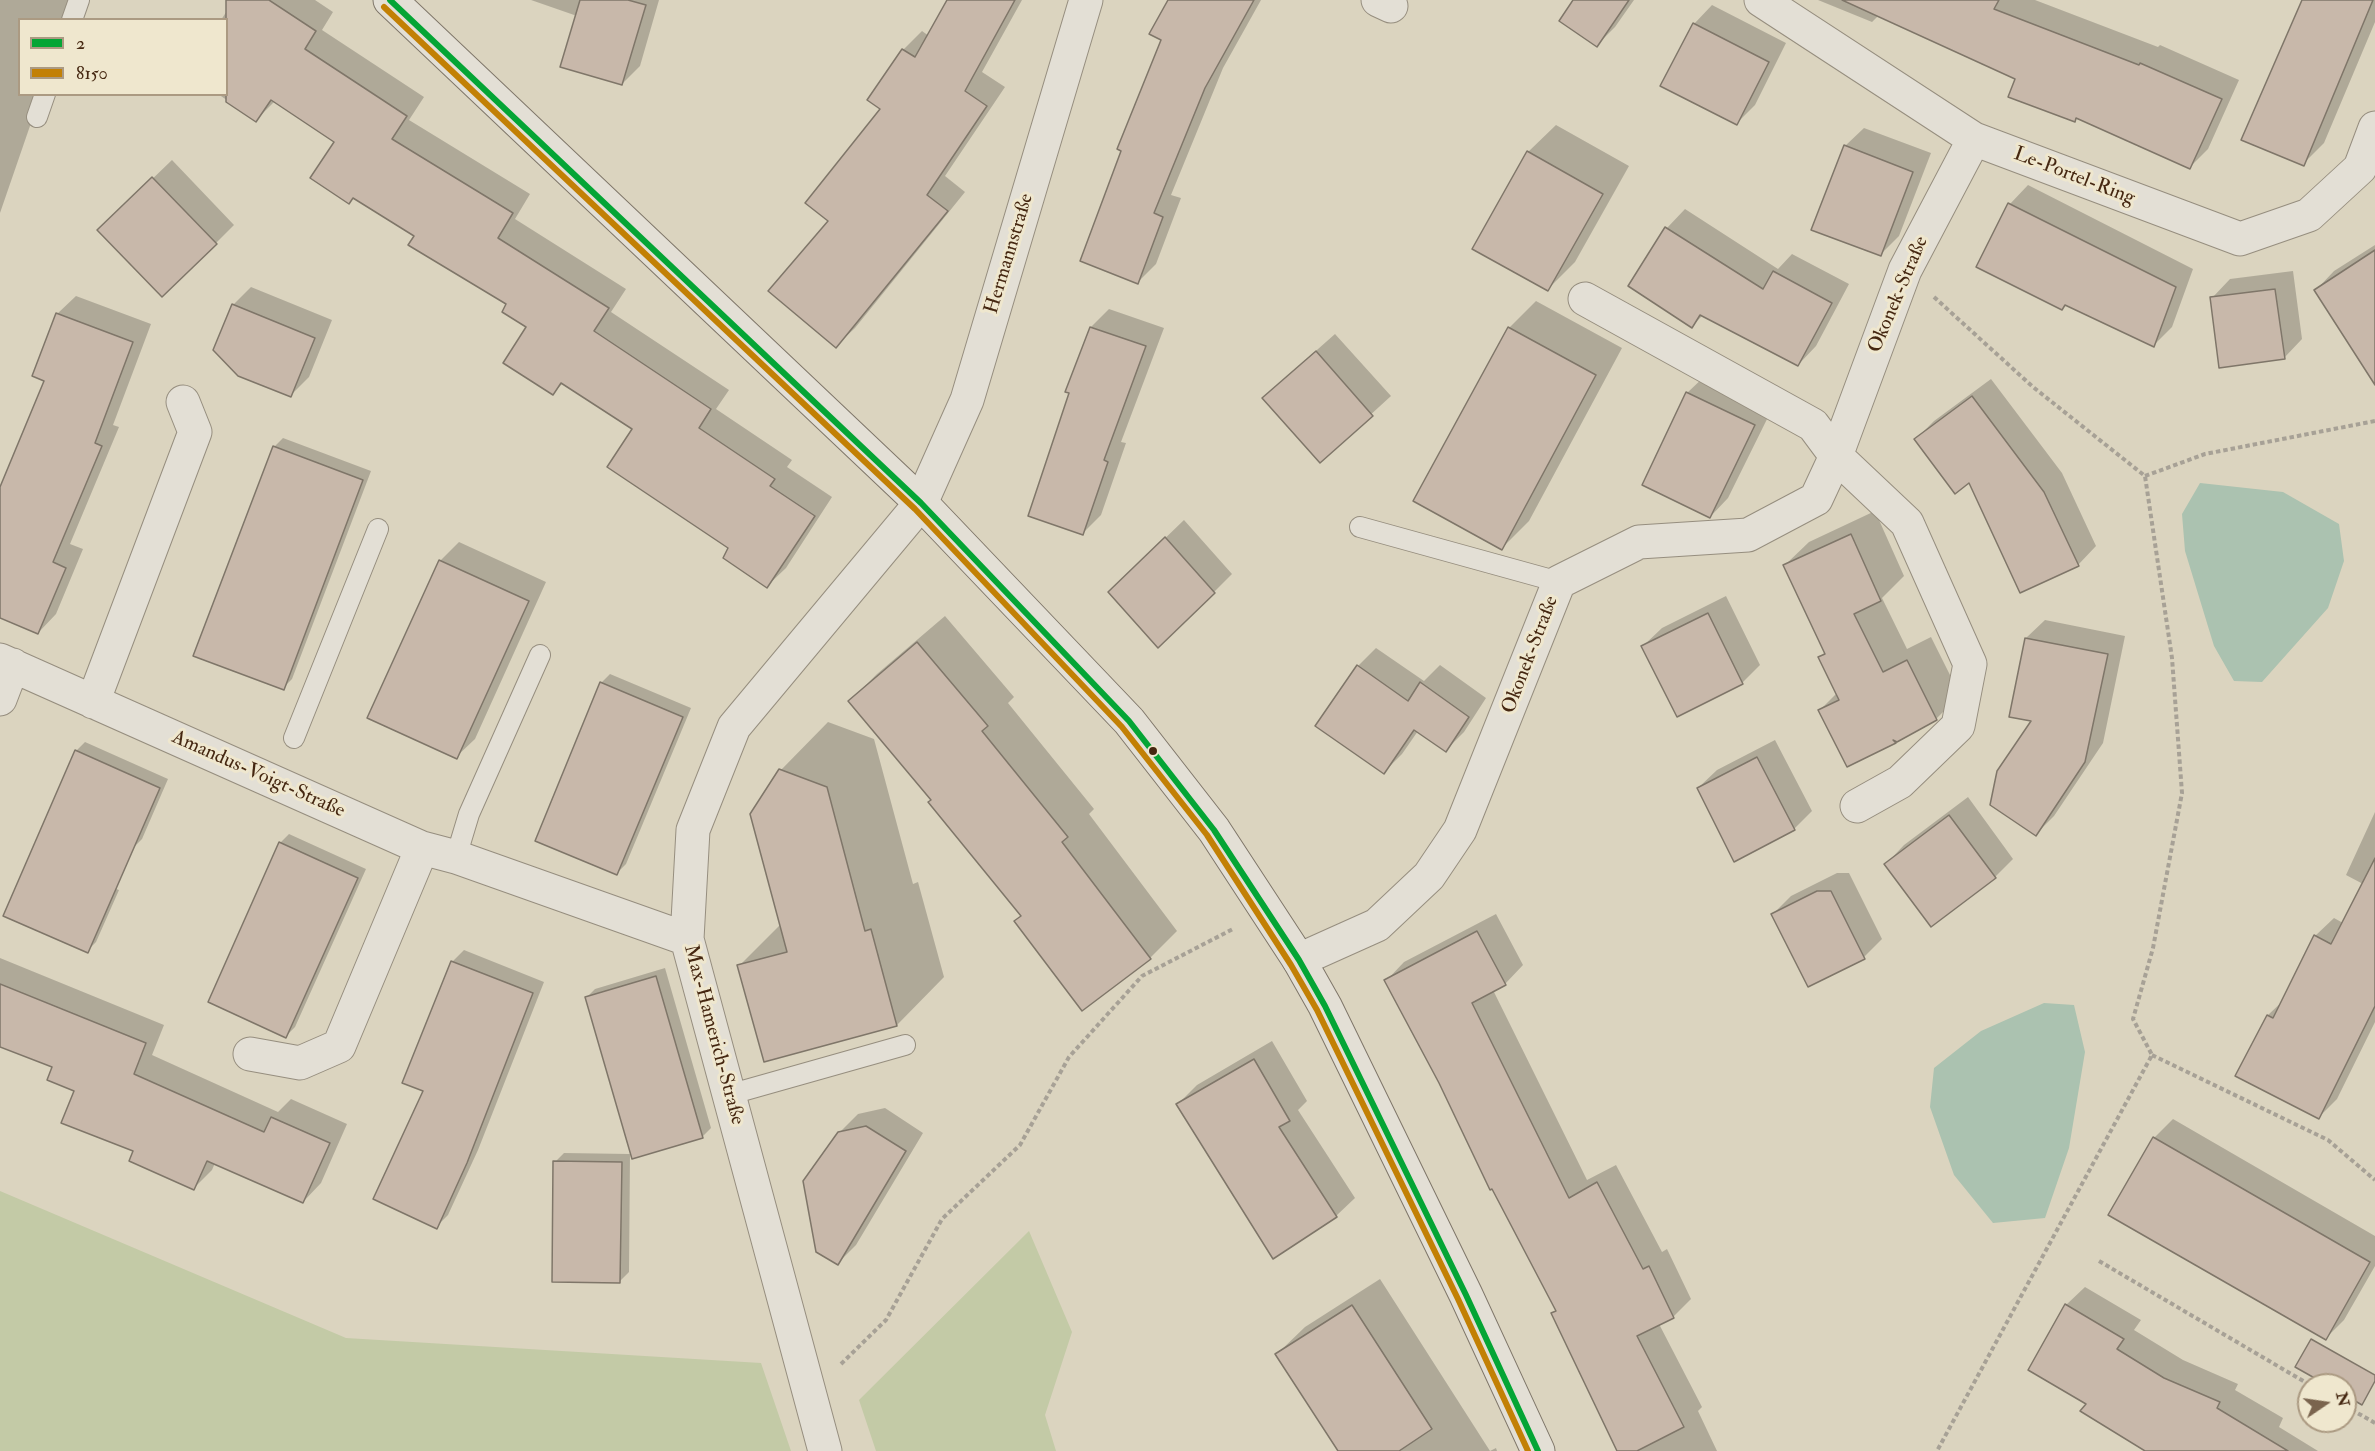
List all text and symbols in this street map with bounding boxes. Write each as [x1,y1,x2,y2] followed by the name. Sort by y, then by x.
[18,18,228,96] legend
[76,32,85,55] text: 2
[76,62,108,85] text: 8150
[2010,143,2138,211] street label: Le-Portel-Ring
[980,191,1040,317] street label: Hermannstraße
[1864,233,1934,357] street label: Okonek-Straße
[1498,593,1564,717] street label: Okonek-Straße
[168,726,348,824] street label: Amandus-Voigt-Straße
[1147,745,1159,757] unlabelled marker
[677,942,749,1128] street label: Max-Hamerich-Straße
[2297,1373,2357,1433] north arrow
[2331,1390,2354,1409] text: N

